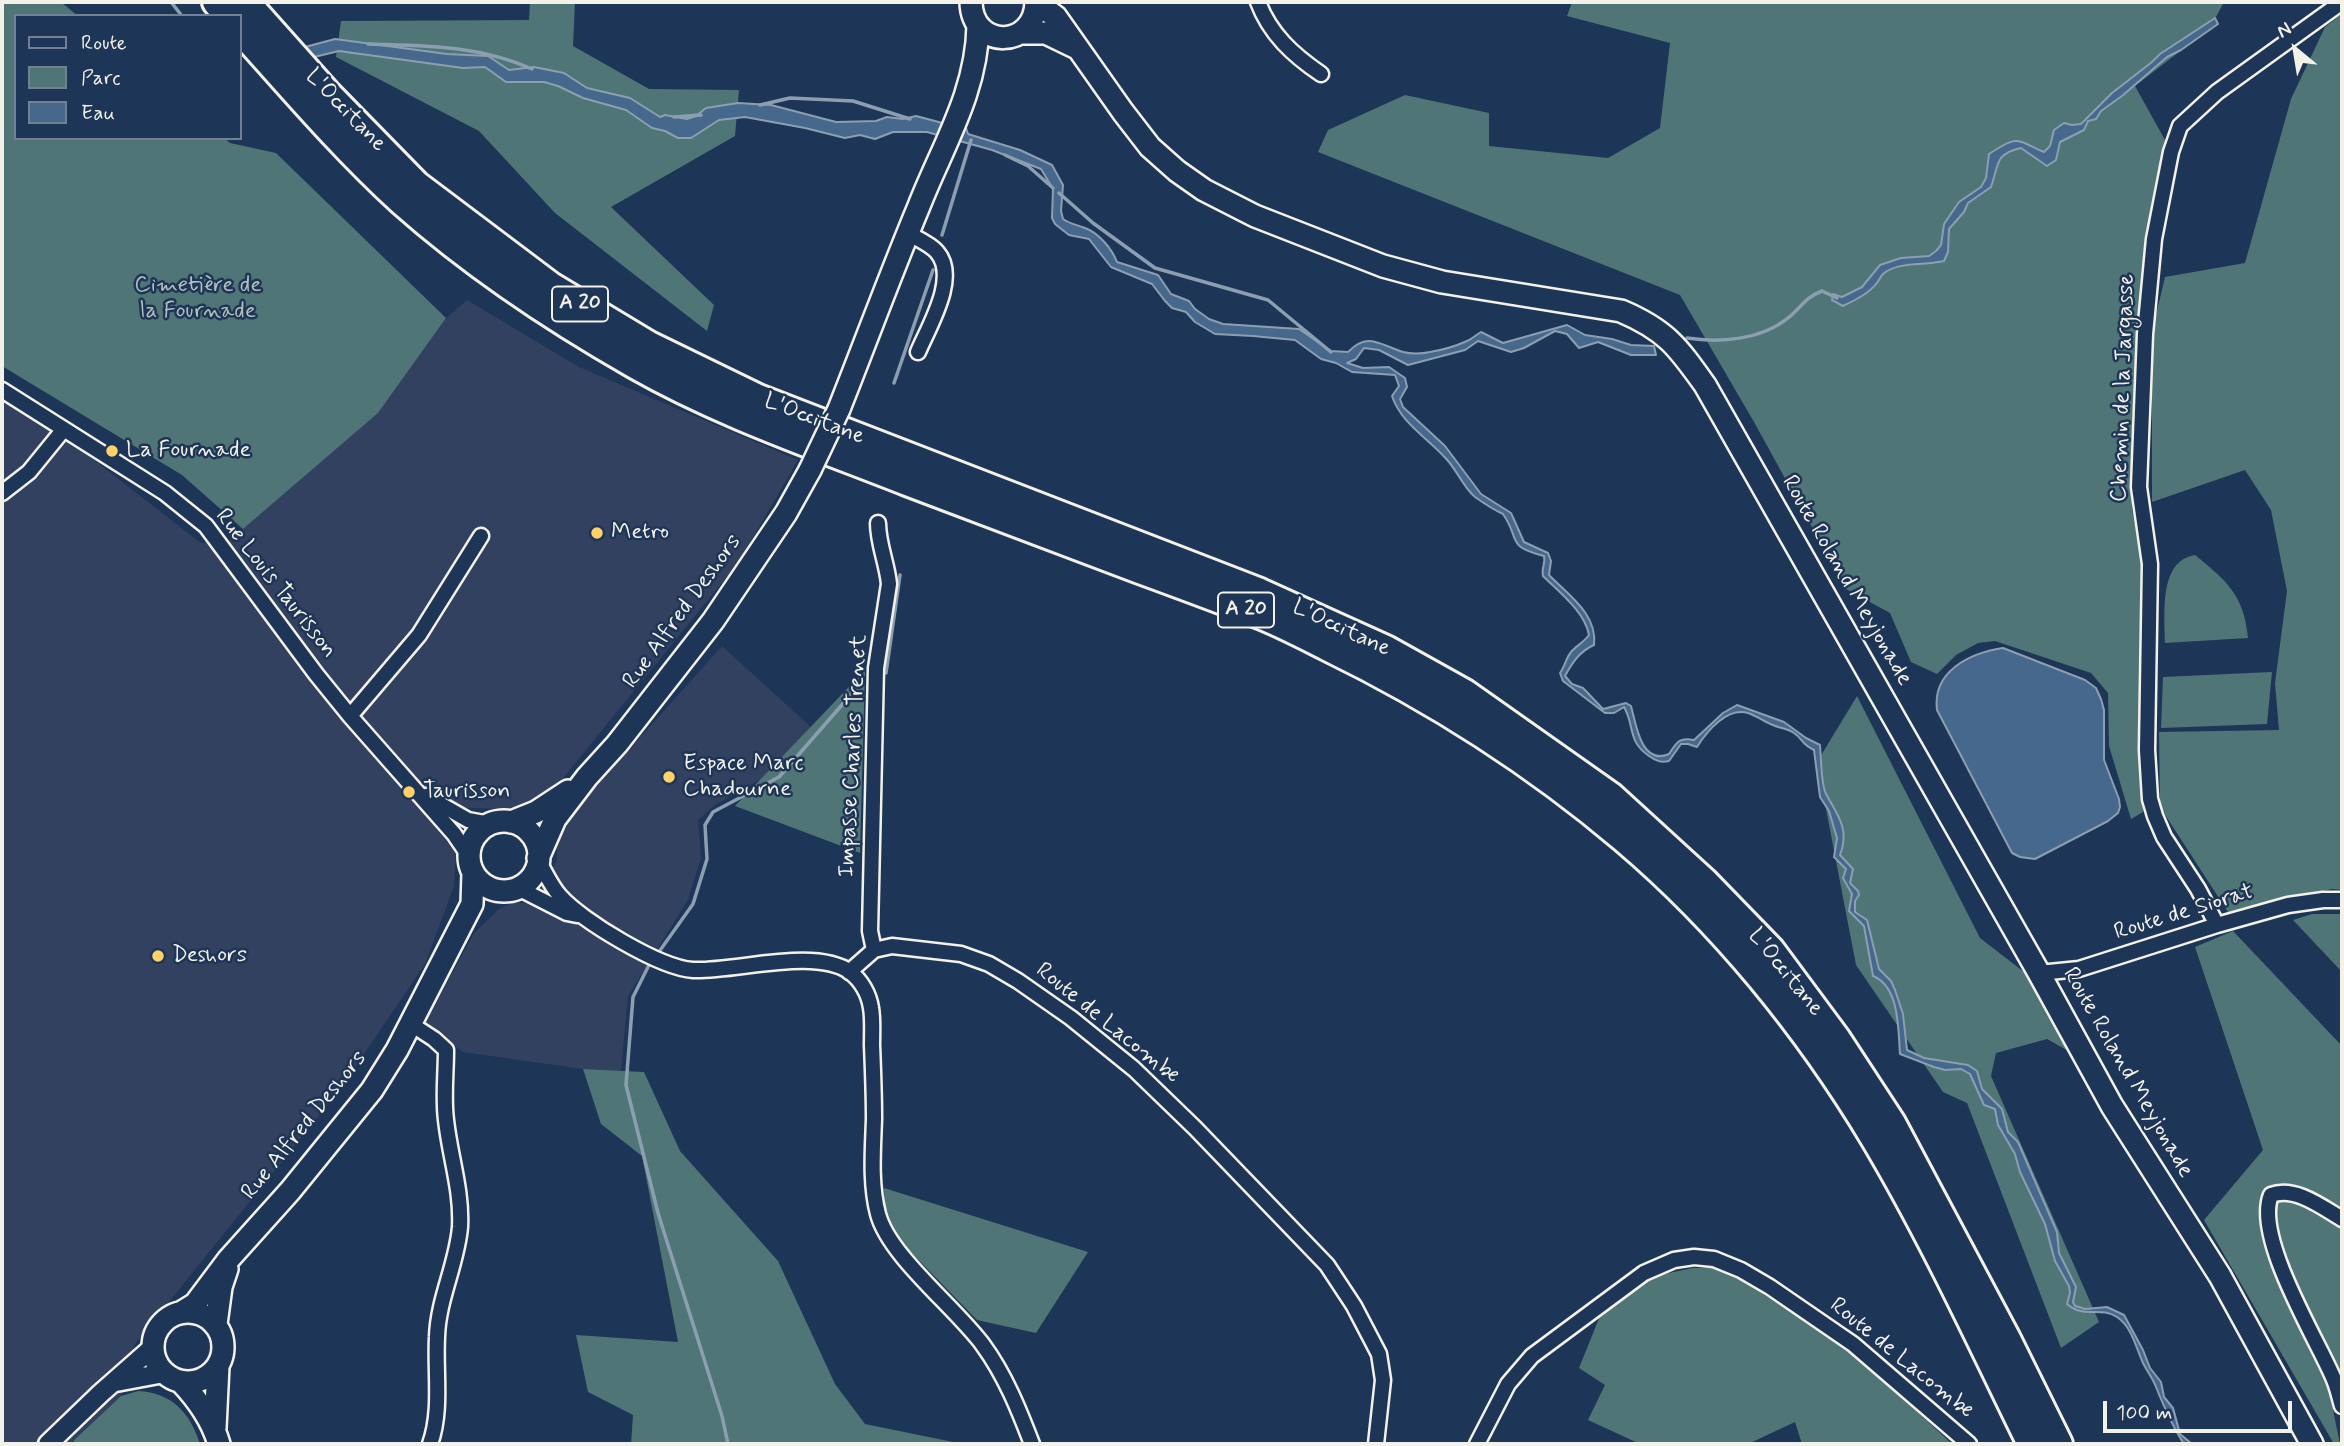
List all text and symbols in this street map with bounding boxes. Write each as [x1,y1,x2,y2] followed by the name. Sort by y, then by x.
[14,14,242,140] legend
[2260,14,2330,84] north arrow
[2273,16,2296,44] text: N
[81,29,127,57] text: Route
[298,63,392,159] street label: L'Occitane
[81,64,121,92] text: Parc
[81,99,115,127] text: Eau
[134,272,262,326] park label: Cimetière de la Fournade
[2106,274,2142,502] street label: Chemin de la Jargasse
[552,286,608,322] road number: A 20
[760,388,868,452] street label: L'Occitane
[126,437,251,465] place label: La Fournade
[104,443,120,459] marker: La Fournade
[1774,471,1918,691] street label: Route Roland Meyjonade
[208,504,342,664] street label: Rue Louis Taurisson
[611,519,669,547] place label: Metro
[589,525,605,541] marker: Metro
[618,529,748,695] street label: Rue Alfred Deshors
[1218,592,1274,628] road number: A 20
[1287,594,1395,664] street label: L'Occitane
[834,634,874,878] street label: Impasse Charles Trenet
[683,750,804,804] place label: Espace Marc Chadourne
[661,769,677,785] marker: Espace Marc Chadourne
[423,778,510,806] place label: Taurisson
[401,784,417,800] marker: Taurisson
[2111,879,2257,947] street label: Route de Siorat
[1741,923,1829,1023] street label: L'Occitane
[172,942,247,970] place label: Deshors
[150,948,166,964] marker: Deshors
[1029,957,1185,1091] street label: Route de Lacombe
[2055,963,2199,1183] street label: Route Roland Meyjonade
[236,1046,374,1206] street label: Rue Alfred Deshors
[1823,1292,1979,1426] street label: Route de Lacombe
[2106,1386,2295,1430] scale bar
[2116,1399,2172,1427] text: 100 m

